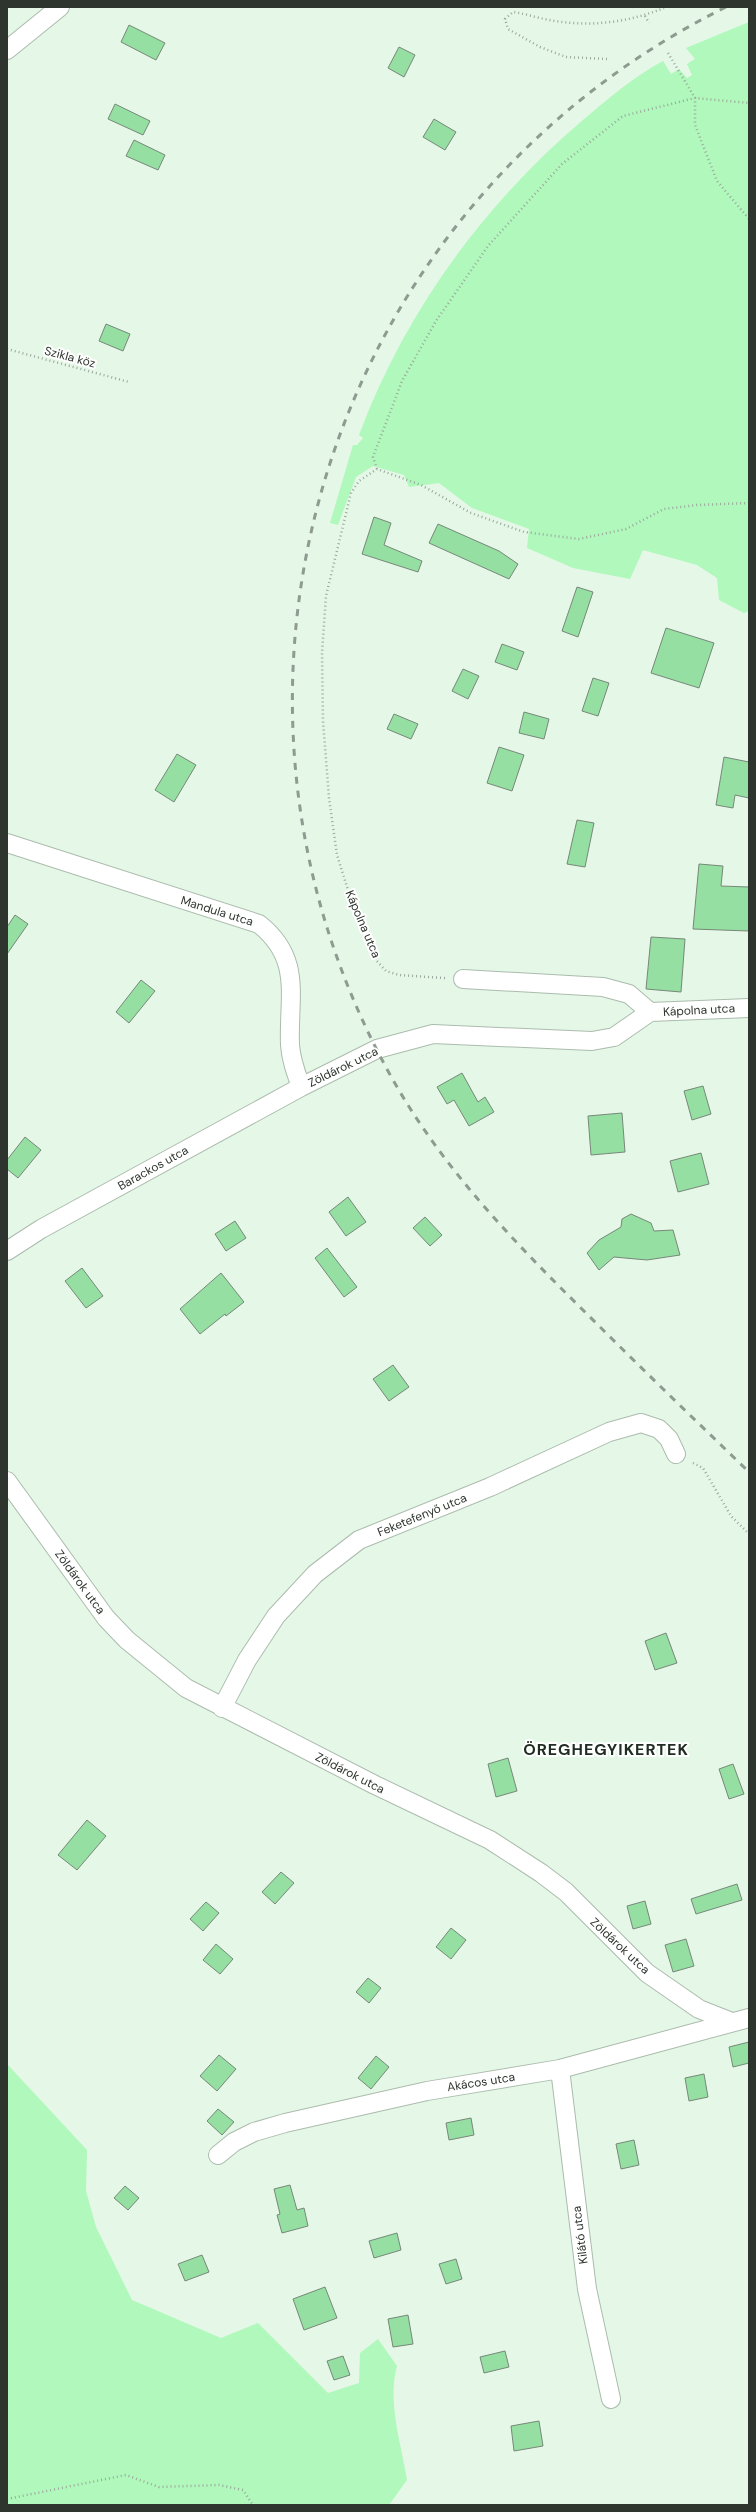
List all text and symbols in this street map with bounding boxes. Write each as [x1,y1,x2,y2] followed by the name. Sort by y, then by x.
[43,343,97,371] street label: Szikla köz
[342,888,384,960] street label: Kápolna utca
[179,892,255,930] street label: Mandula utca
[663,1000,735,1020] street label: Kápolna utca
[305,1043,381,1091] street label: Zöldárok utca
[115,1142,191,1194] street label: Barackos utca
[375,1490,469,1540] street label: Feketefenyő utca
[51,1547,109,1617] street label: Zöldárok utca
[523,1739,689,1760] district label: ÖREGHEGYIKERTEK
[313,1749,387,1797] street label: Zöldárok utca
[587,1914,653,1978] street label: Zöldárok utca
[446,2069,516,2095] street label: Akácos utca
[568,2205,592,2265] street label: Kilátó utca

